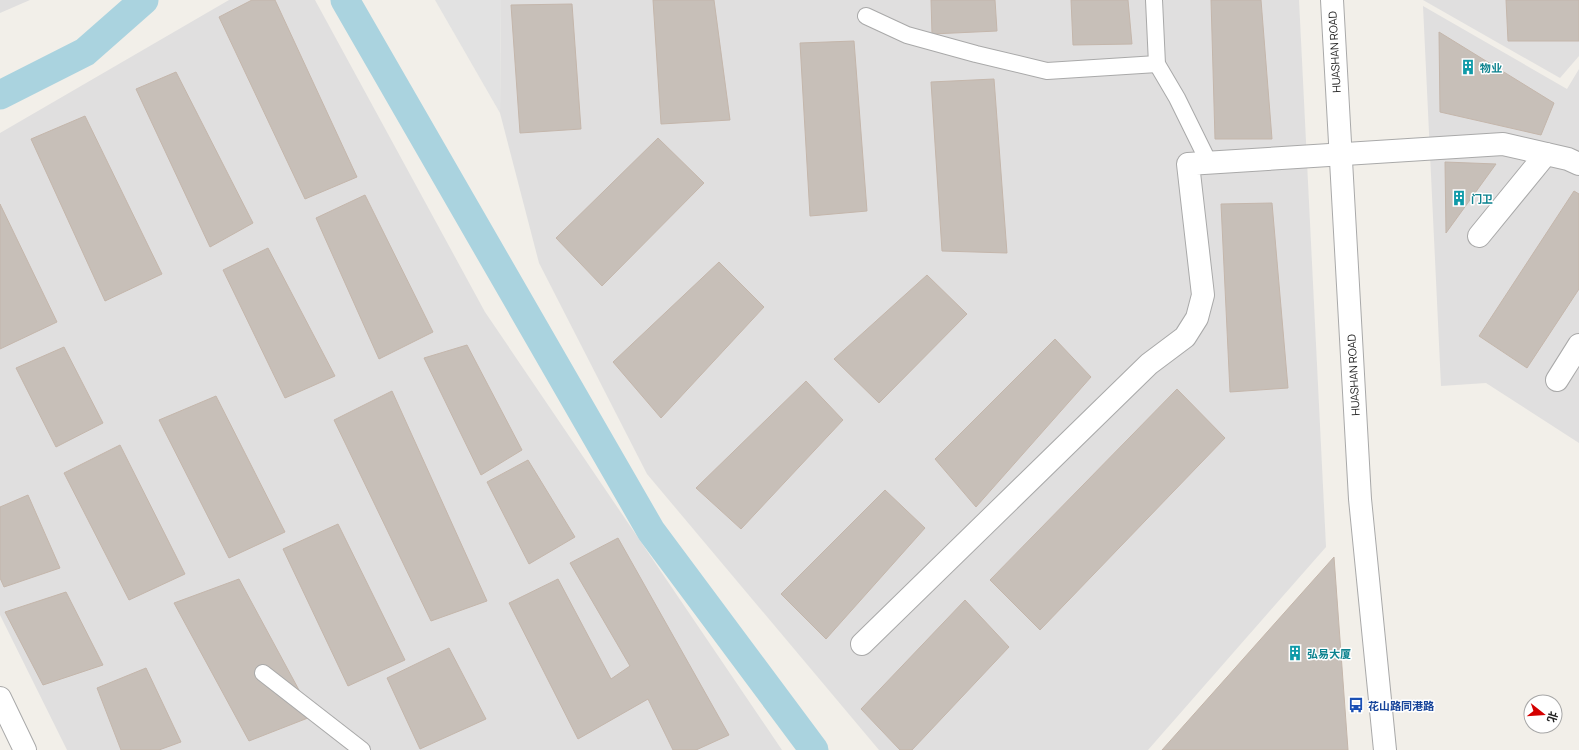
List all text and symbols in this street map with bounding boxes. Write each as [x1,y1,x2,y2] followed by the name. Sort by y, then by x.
[1324,11,1344,93] street label: HUASHAN ROAD
[1459,58,1477,76] building icon: 物业
[1480,60,1502,75] place label: 物业
[1450,189,1468,207] building icon: 门卫
[1471,191,1493,206] place label: 门卫
[1343,334,1363,416] street label: HUASHAN ROAD
[1286,644,1304,662] building icon: 弘易大厦
[1307,646,1351,661] place label: 弘易大厦
[1523,694,1563,734] north arrow
[1347,696,1365,714] bus stop icon: 花山路同港路
[1368,698,1435,713] place label: 花山路同港路
[1544,710,1562,725] text: 北

